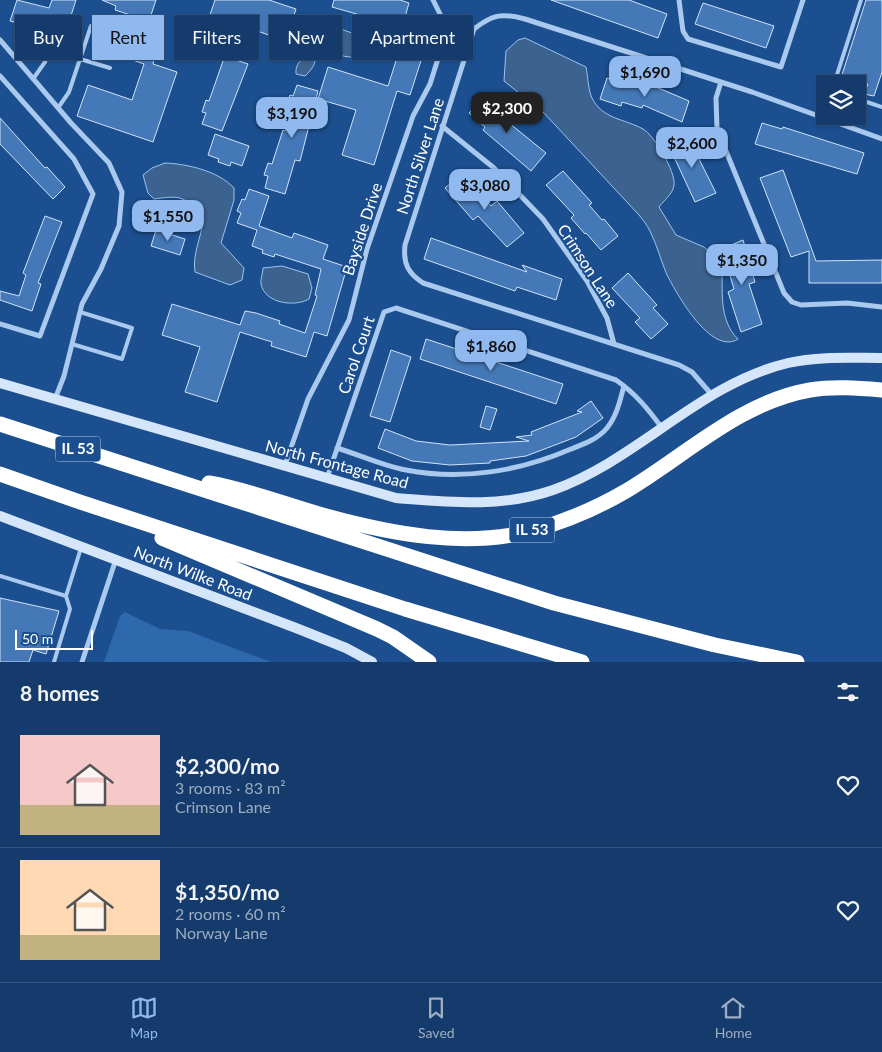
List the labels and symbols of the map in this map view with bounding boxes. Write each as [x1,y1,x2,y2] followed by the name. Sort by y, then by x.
[604,56,686,98] pin: $1,690
[466,92,548,134] pin: $2,300
[392,95,447,217] street label: North Silver Lane
[251,96,333,139] pin: $3,190
[651,126,733,169] pin: $2,600
[444,168,526,211] pin: $3,080
[338,180,385,278] street label: Bayside Drive
[127,200,209,242] pin: $1,550
[554,220,623,311] street label: Crimson Lane
[701,244,783,286] pin: $1,350
[333,313,378,396] street label: Carol Court
[450,330,532,372] pin: $1,860
[264,435,411,492] street label: North Frontage Road
[56,436,100,462] road number: IL 53
[510,518,554,542] road number: IL 53
[131,541,255,604] street label: North Wilke Road
[15,627,92,650] scale bar

